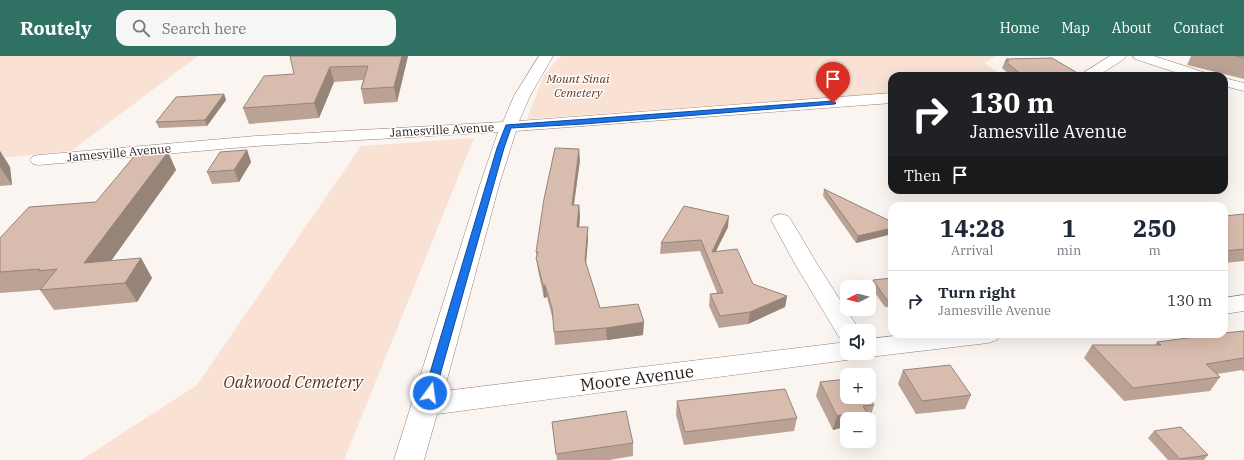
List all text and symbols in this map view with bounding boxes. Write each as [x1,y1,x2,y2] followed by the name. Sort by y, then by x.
[116,10,396,46] search box
[20,16,92,40] text: Routely
[130,17,152,39] icon: search
[162,19,246,38] text: Search here
[1000,19,1039,37] text: Home
[1061,19,1090,37] text: Map
[1112,19,1151,37] text: About
[1173,19,1224,37] text: Contact
[816,62,850,103] pin
[822,68,844,90] icon: arrive
[545,71,610,100] park label: Mount Sinai Cemetery
[970,84,1054,121] text: 130 m
[904,88,956,140] icon: right
[389,119,494,140] street label: Jamesville Avenue
[970,120,1127,143] text: Jamesville Avenue
[66,140,172,165] street label: Jamesville Avenue
[949,164,971,186] icon: arrive
[904,166,941,185] text: Then
[940,212,1005,244] text: 14:28
[1062,212,1076,244] text: 1
[1133,212,1176,244] text: 250
[951,242,993,259] text: Arrival
[1056,242,1081,259] text: min
[1148,242,1161,259] text: m
[840,280,876,316] north arrow
[840,280,876,448] map controls
[938,283,1016,302] text: Turn right
[904,290,926,312] icon: right
[1167,291,1212,310] text: 130 m
[938,302,1051,319] text: Jamesville Avenue
[840,324,876,360] button: sound
[579,360,695,396] street label: Moore Avenue
[840,368,876,404] button: +
[223,371,364,393] park label: Oakwood Cemetery
[409,372,451,414] position arrow
[840,412,876,448] button: −

